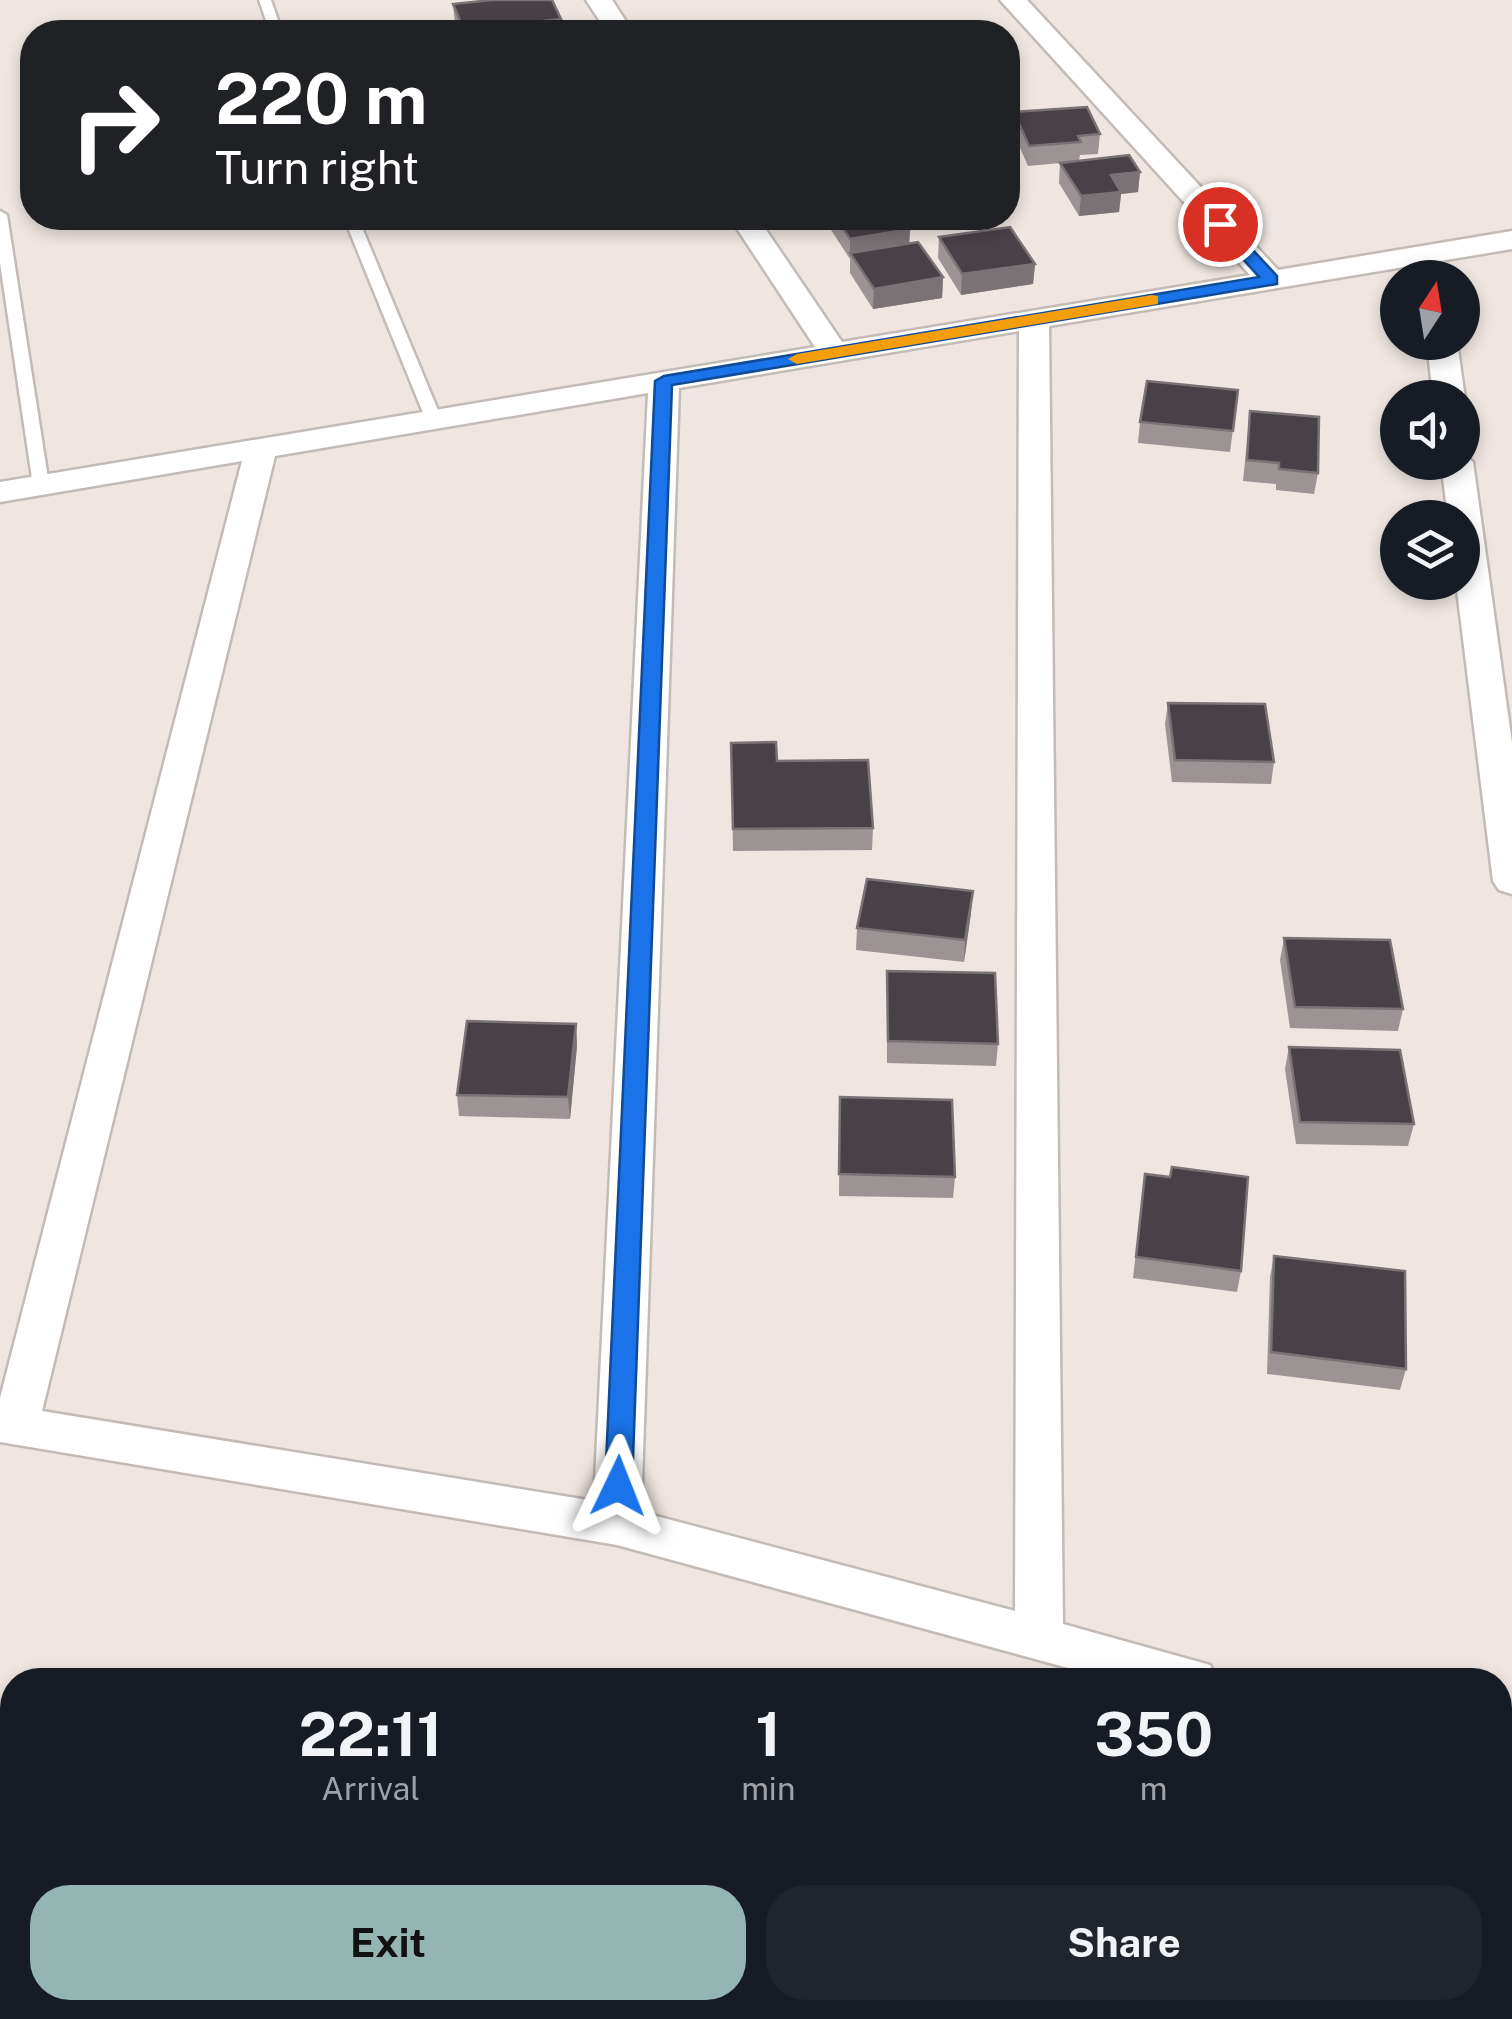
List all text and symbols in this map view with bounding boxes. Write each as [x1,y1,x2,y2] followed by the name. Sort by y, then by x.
[215,57,428,140] text: 220 m
[50,60,180,190] icon: right
[215,141,419,194] text: Turn right
[1178,182,1263,267] pin
[1193,197,1248,252] icon: arrive
[1380,260,1480,360] north arrow
[1380,260,1480,600] map controls
[1380,380,1480,480] button: sound
[1380,500,1480,600] button: layers
[566,1434,670,1538] position arrow
[299,1699,442,1770] text: 22:11
[755,1699,781,1770] text: 1
[1094,1699,1213,1770] text: 350
[321,1770,420,1807] text: Arrival
[741,1770,795,1807] text: min
[1140,1770,1168,1807] text: m
[30,1885,746,2000] button: Exit
[766,1885,1482,2000] button: Share

